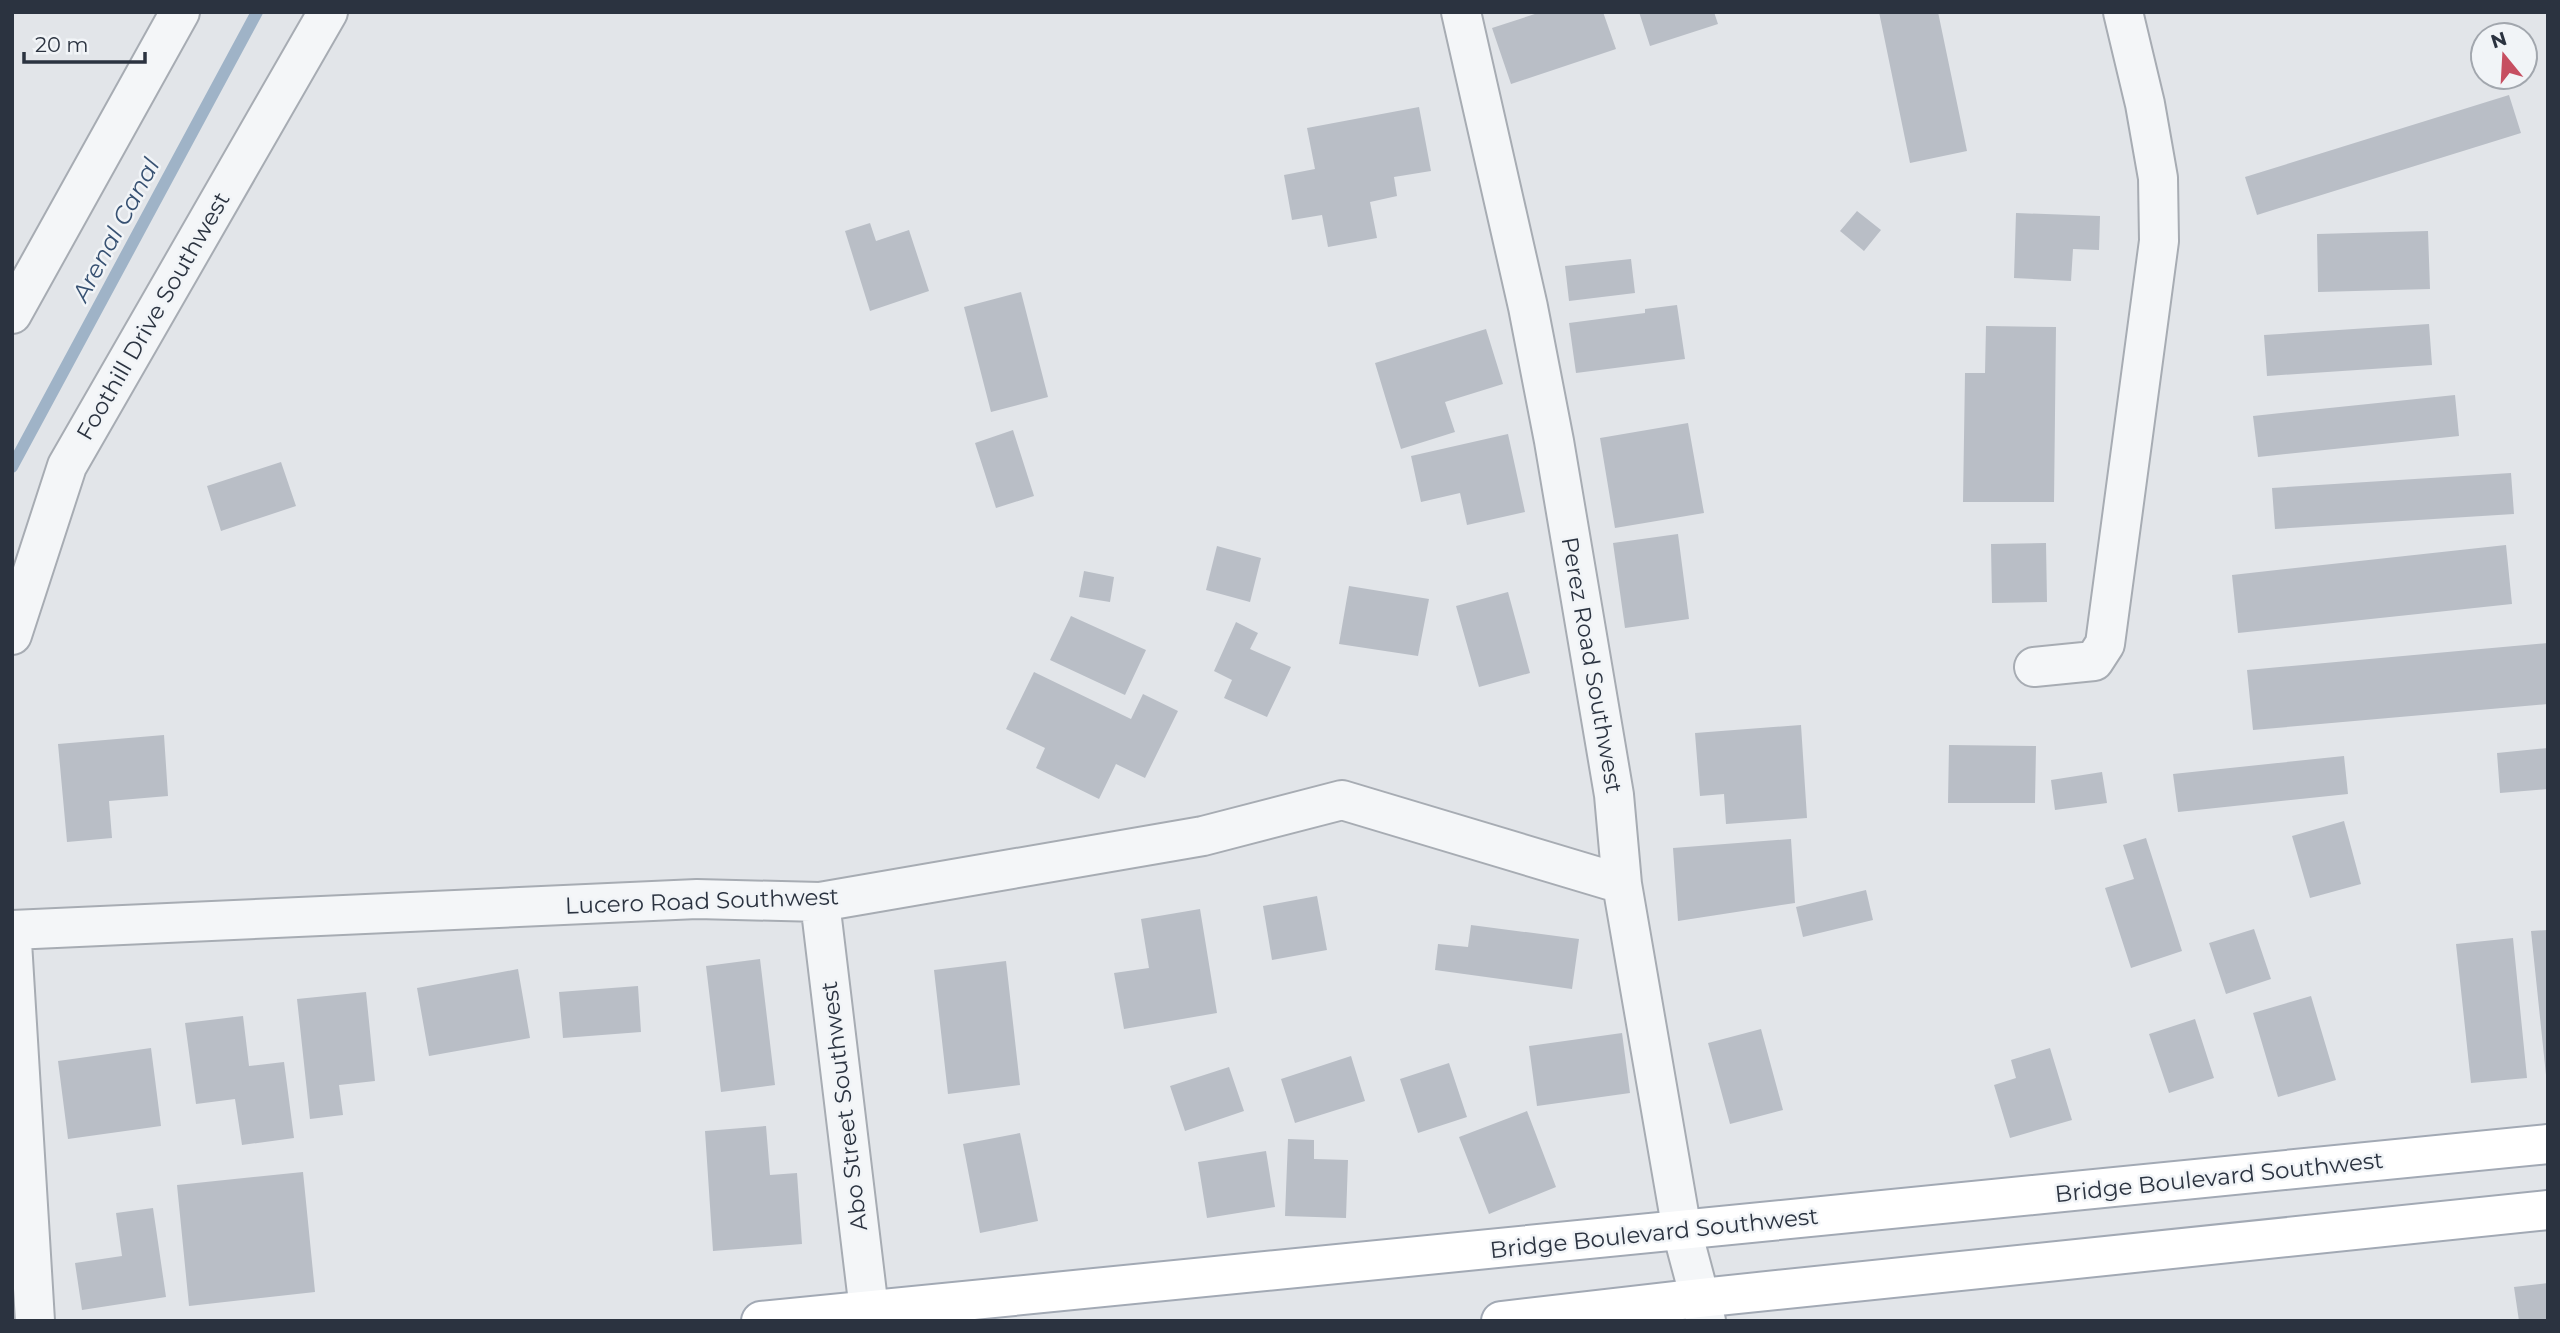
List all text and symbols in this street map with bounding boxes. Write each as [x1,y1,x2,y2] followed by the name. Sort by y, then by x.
[24,21,145,65] scale bar
[2469,21,2539,91] north arrow
[2488,27,2510,54] text: N
[35,32,89,57] text: 20 m
[65,153,166,308] water label: Arenal Canal
[70,187,236,445] street label: Foothill Drive Southwest
[1556,535,1628,795] street label: Perez Road Southwest
[565,882,839,920] street label: Lucero Road Southwest
[815,980,873,1232] street label: Abo Street Southwest
[2053,1146,2385,1208] street label: Bridge Boulevard Southwest
[1488,1202,1820,1264] street label: Bridge Boulevard Southwest

